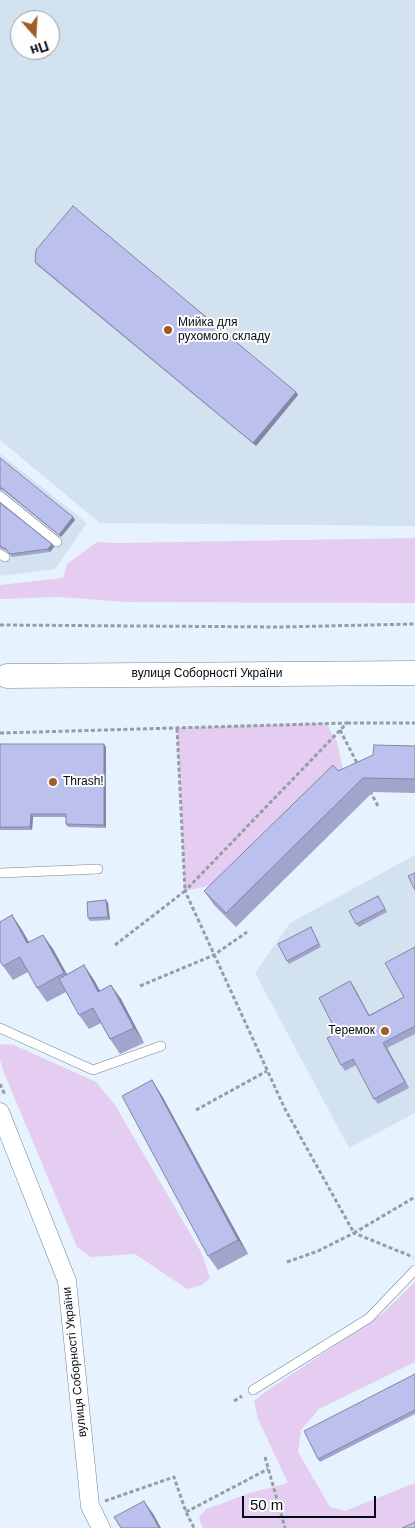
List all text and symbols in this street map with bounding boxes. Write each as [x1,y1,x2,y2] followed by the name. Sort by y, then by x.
[10,10,60,60] north arrow
[28,38,51,59] text: Пн
[178,316,270,344] place label: Мийка для рухомого складу
[162,324,174,336] marker: Мийка для рухомого складу
[132,667,282,681] street label: вулиця Соборності України
[63,775,104,789] place label: Thrash!
[47,776,59,788] marker: Thrash!
[328,1024,375,1038] place label: Теремок
[379,1025,391,1037] marker: Теремок
[60,1286,90,1438] street label: вулиця Соборності України
[245,1486,379,1518] scale bar
[250,1496,283,1513] text: 50 m

